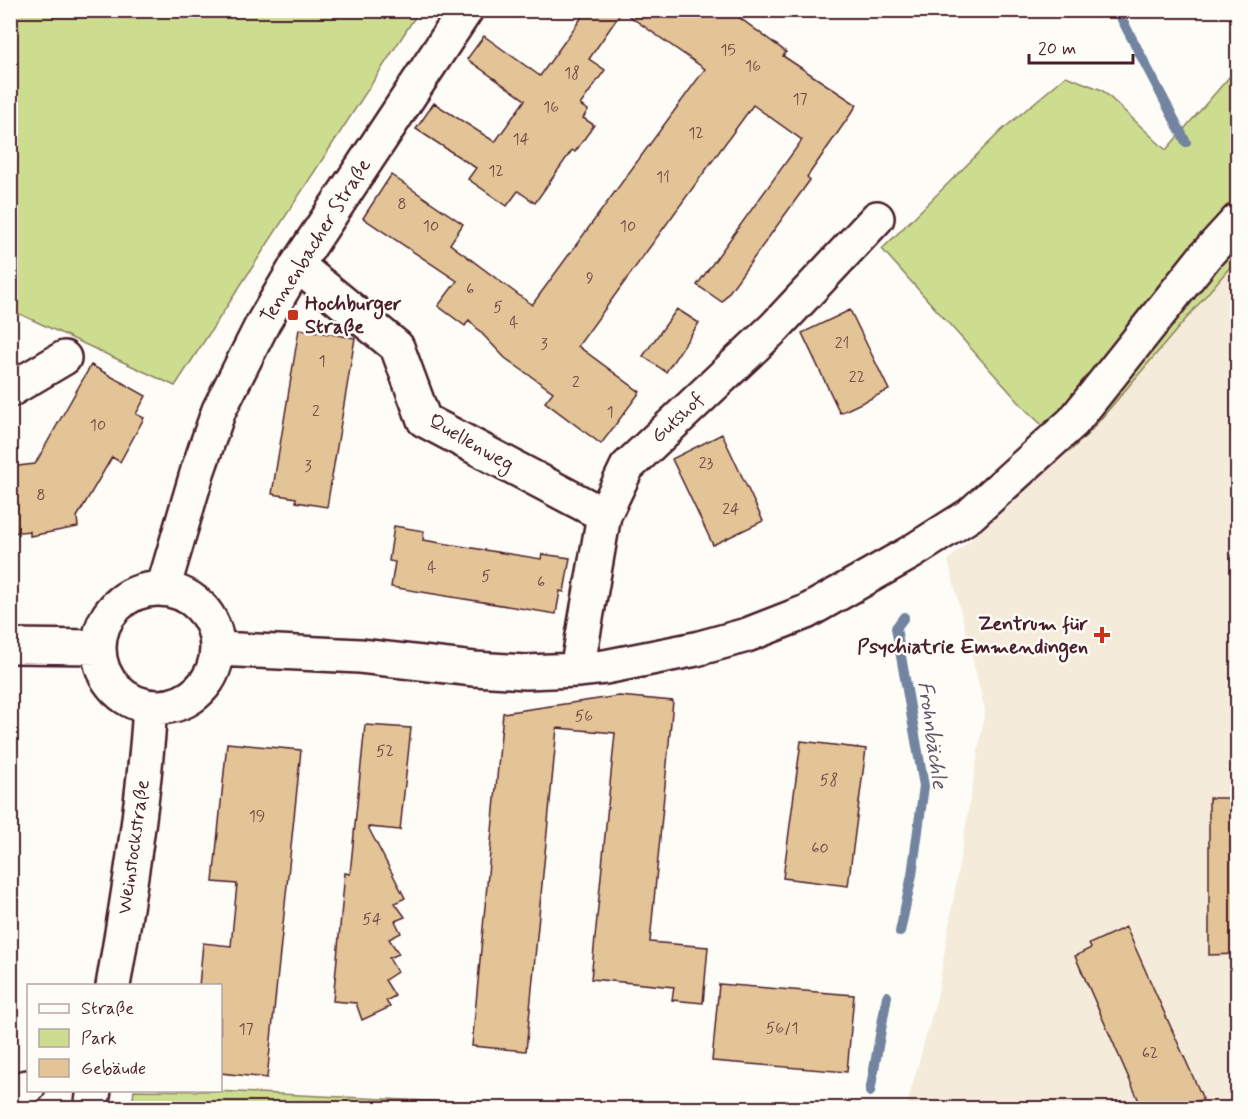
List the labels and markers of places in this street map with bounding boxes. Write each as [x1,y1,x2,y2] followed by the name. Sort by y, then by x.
[305,291,402,341] place label: Hochburger Straße
[286,308,300,322] marker: Hochburger Straße
[857,611,1089,663] place label: Zentrum für Psychiatrie Emmendingen
[1093,626,1111,644] marker: Zentrum für Psychiatrie Emmendingen

